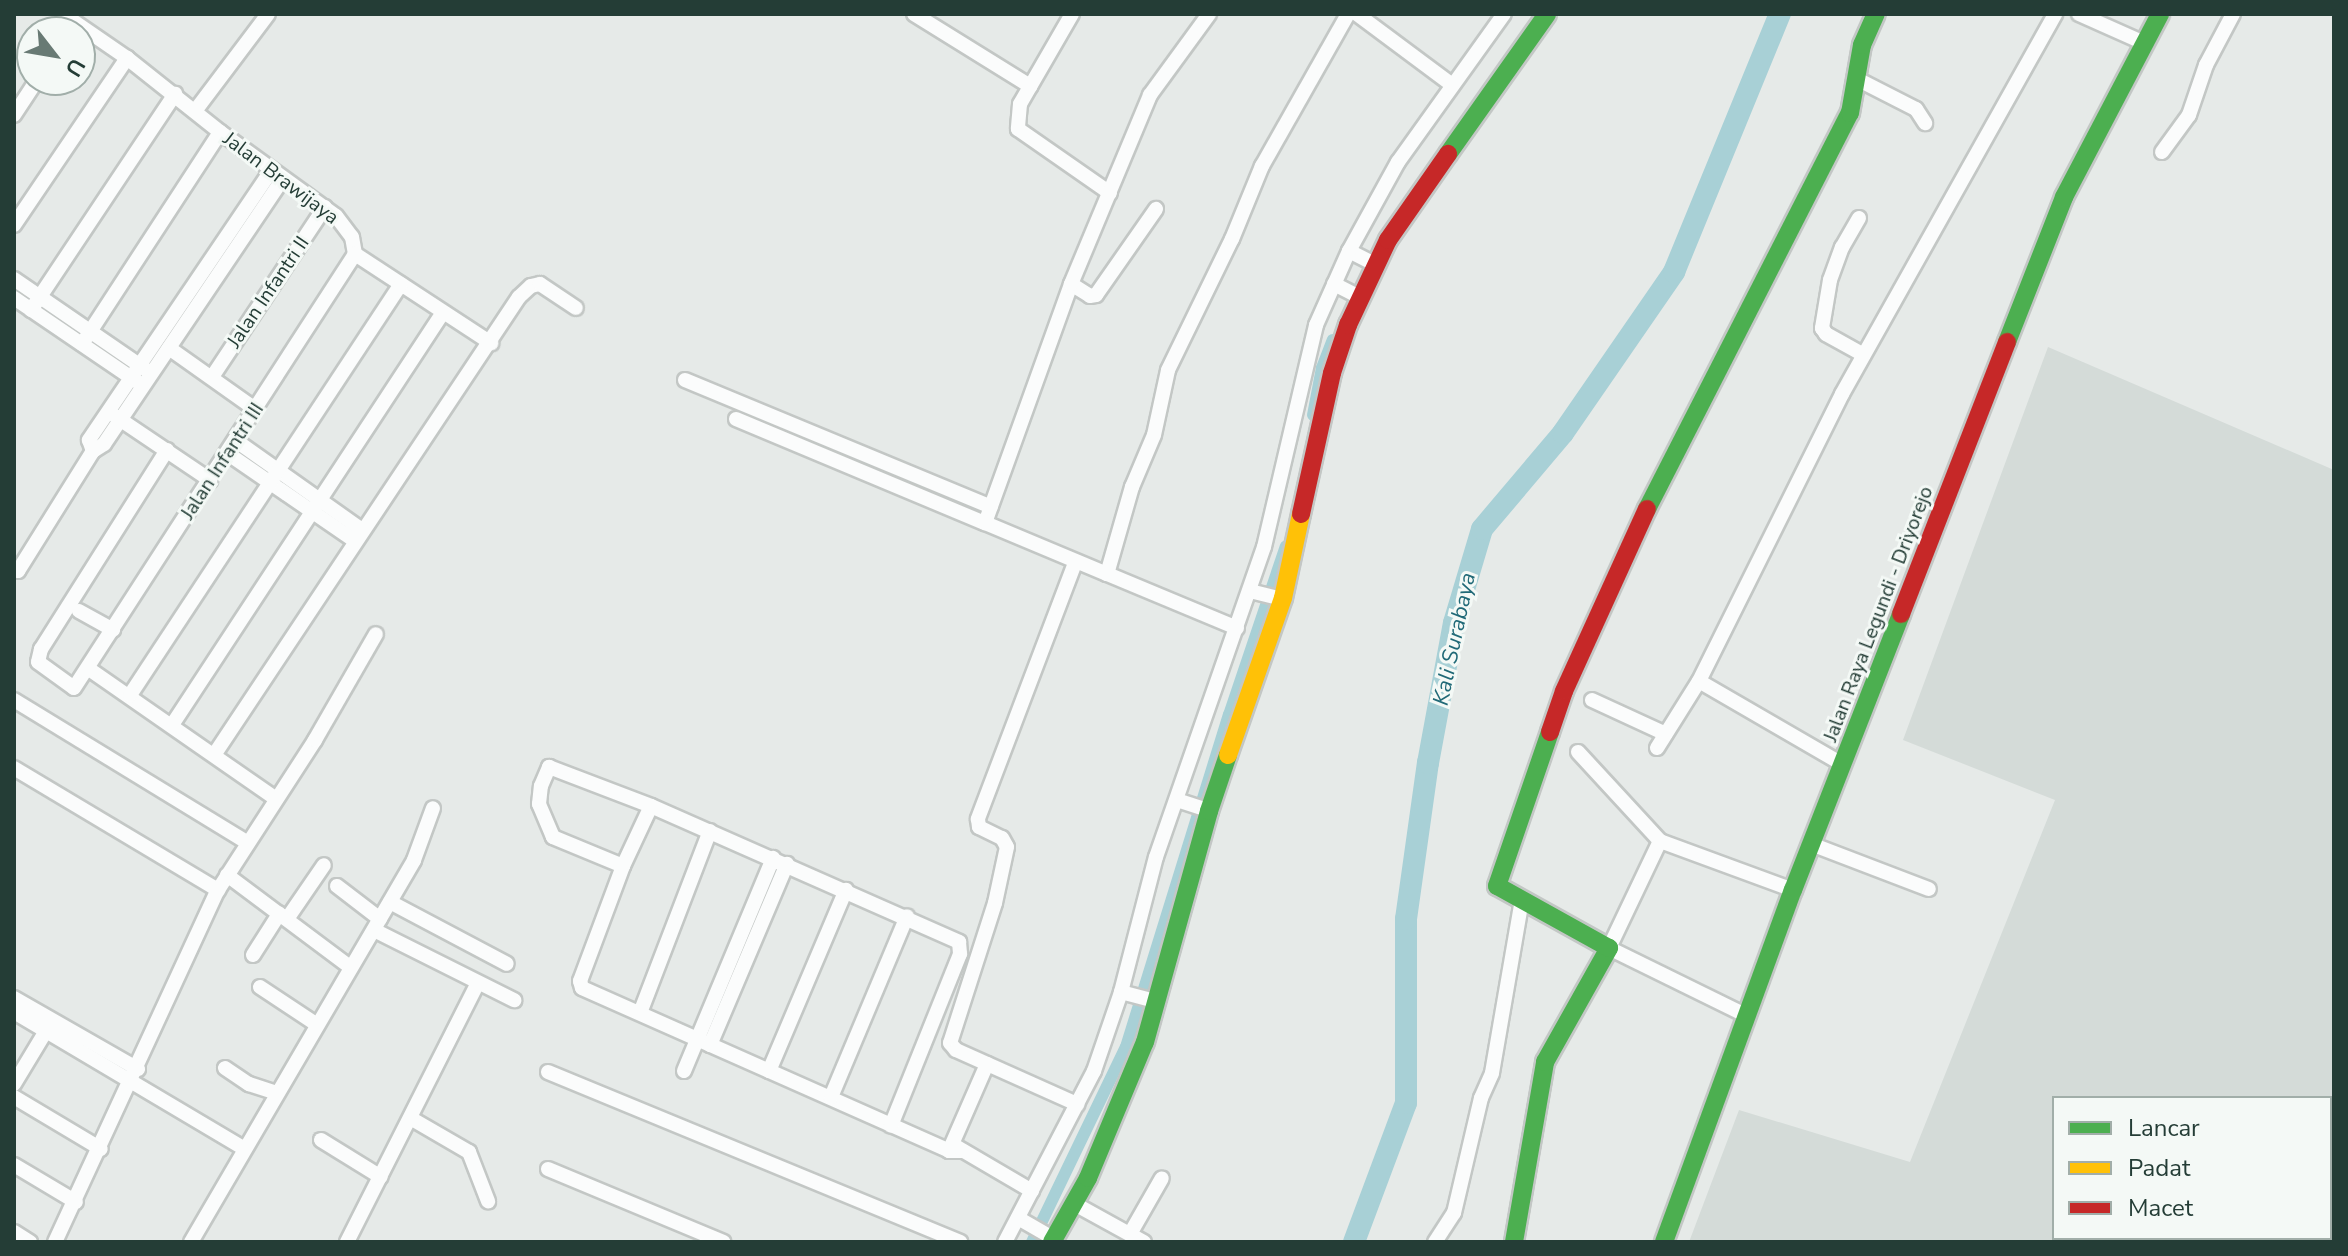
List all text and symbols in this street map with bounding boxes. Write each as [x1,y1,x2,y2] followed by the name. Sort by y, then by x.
[16,16,96,96] north arrow
[58,53,92,82] text: U
[218,127,344,229] street label: Jalan Brawijaya
[222,232,314,352] street label: Jalan Infantri II
[175,398,269,524] street label: Jalan Infantri III
[1818,483,1938,745] street label: Jalan Raya Legundi - Driyorejo
[1428,570,1482,708] water label: Kali Surabaya
[2052,1096,2332,1240] legend
[2128,1112,2200,1144] text: Lancar
[2128,1152,2190,1184] text: Padat
[2128,1192,2193,1224] text: Macet

